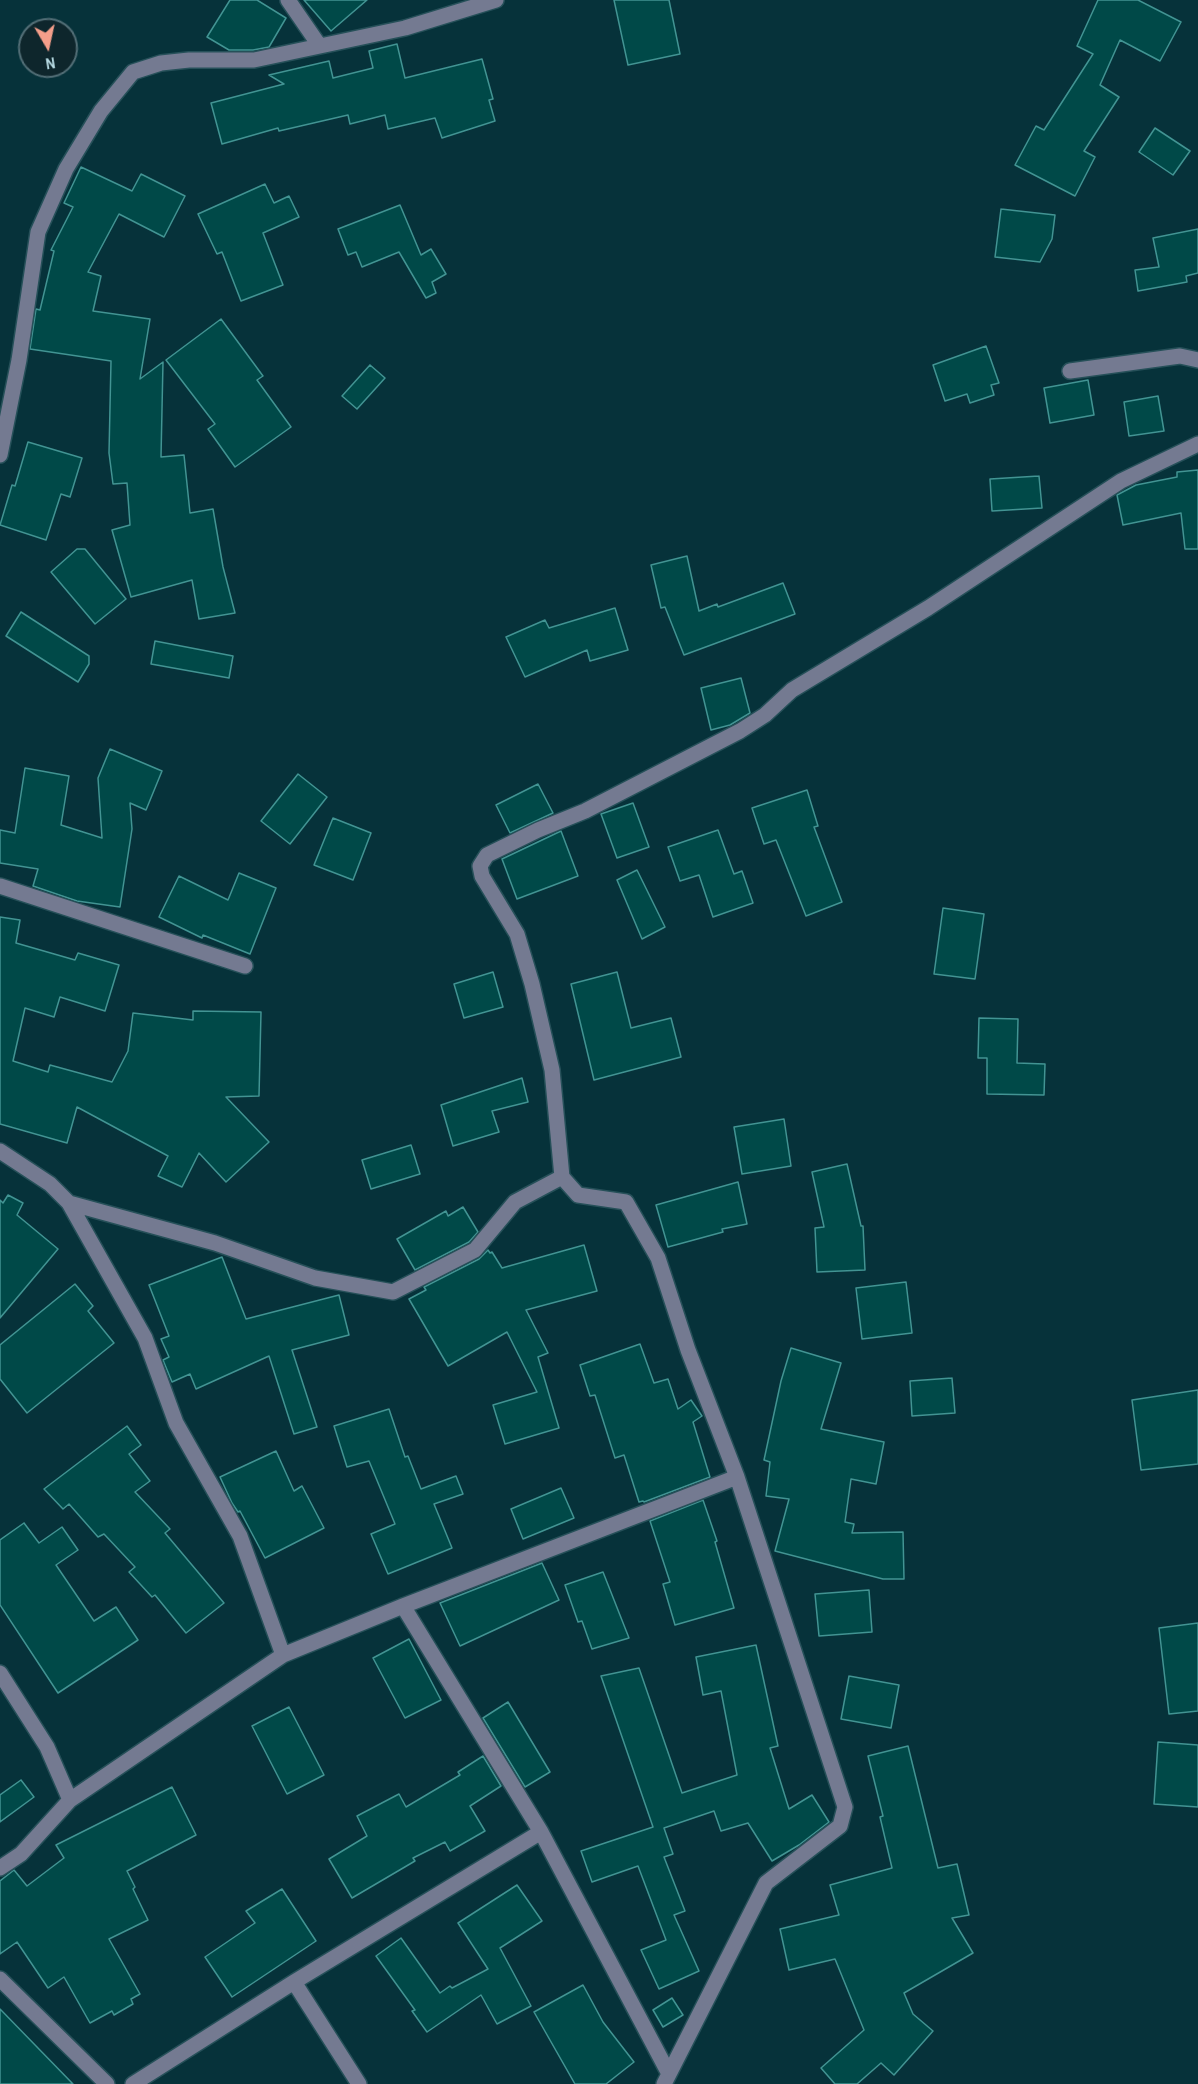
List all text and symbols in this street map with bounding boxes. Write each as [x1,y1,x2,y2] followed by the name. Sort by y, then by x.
[18,18,78,78] north arrow
[44,52,57,75] text: N

